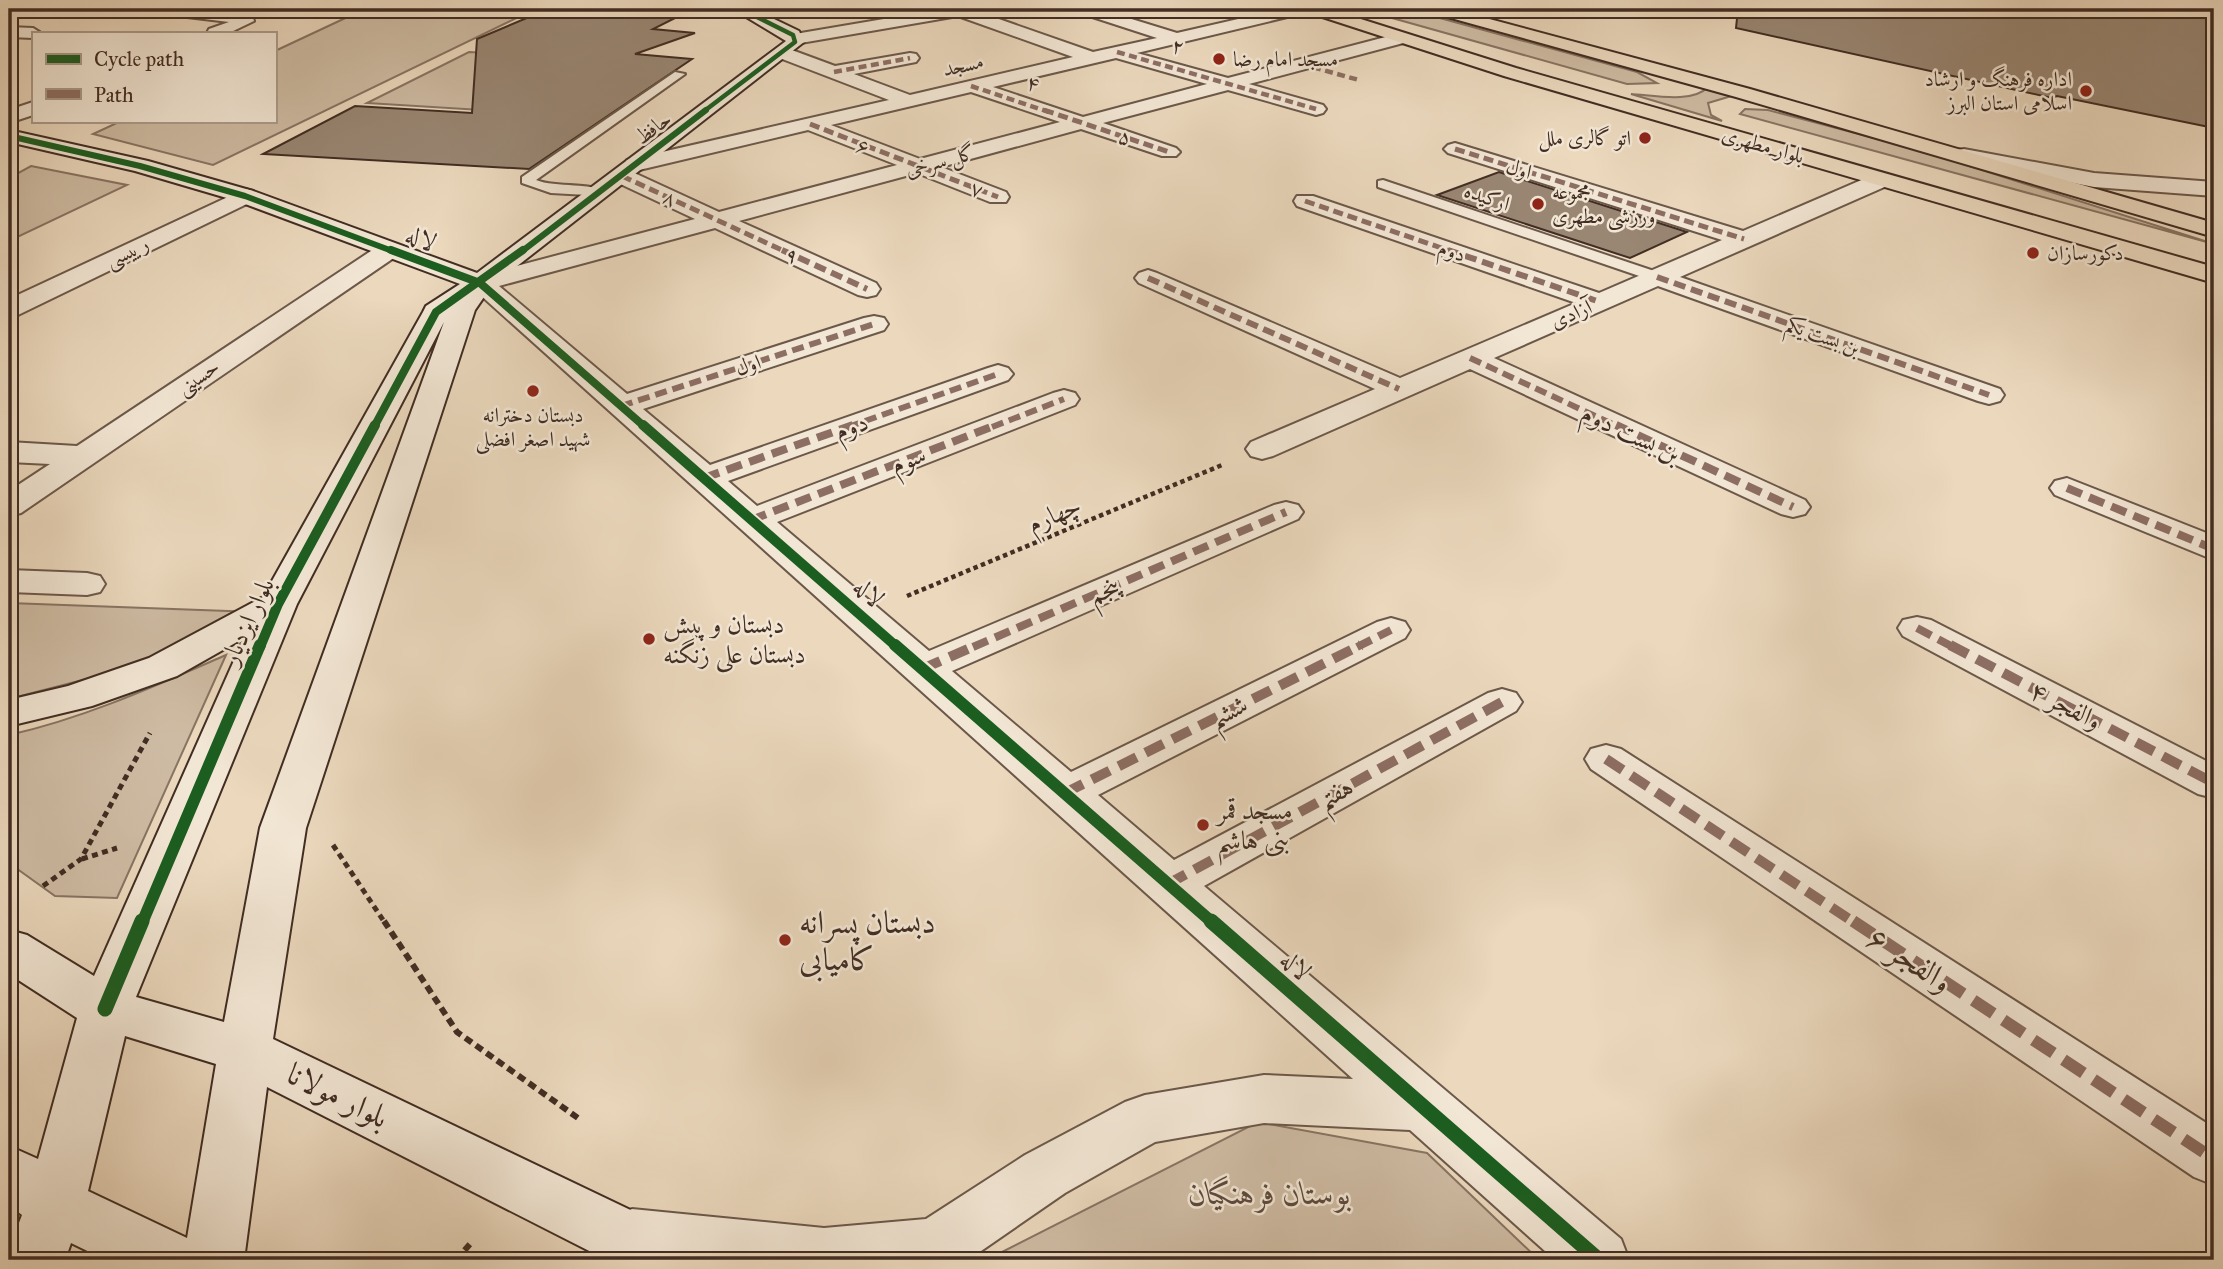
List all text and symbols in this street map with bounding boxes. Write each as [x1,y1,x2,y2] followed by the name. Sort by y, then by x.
[32,32,276,122] legend
[1169,32,1187,60] street label: ۲
[94,46,185,72] text: Cycle path
[1233,46,1338,77] place label: مسجد امام رضا
[940,48,986,82] street label: مسجد
[1211,51,1227,67] marker: مسجد امام رضا
[1924,66,2072,116] place label: اداره فرهنگ و ارشاد اسلامی استان البرز
[1023,69,1043,97] street label: ۴
[94,82,134,108] text: Path
[2078,83,2094,99] marker: اداره فرهنگ و ارشاد اسلامی استان البرز
[629,106,677,150] street label: حافظ
[1719,121,1807,169] street label: بلوار مطهری
[1115,123,1135,151] street label: ۵
[1538,125,1631,152] place label: اتو گالری ملل
[1637,130,1653,146] marker: اتو گالری ملل
[852,132,874,160] street label: ۶
[902,139,978,185] street label: گل سرخی
[1503,153,1535,185] street label: اول
[967,175,987,203] street label: ۷
[1461,177,1513,217] street label: ارکیده
[1552,179,1655,231] place label: مجموعه ورزشی مطهری
[659,184,681,212] street label: ۸
[1530,196,1546,212] marker: مجموعه ورزشی مطهری
[401,218,441,258] street label: لاله
[101,230,154,275] street label: رییسی
[1433,234,1469,272] street label: دوم
[2047,240,2124,266] place label: دکورسازان
[781,241,803,269] street label: ۹
[2025,245,2041,261] marker: دکورسازان
[1546,293,1598,334] street label: آزادی
[1780,311,1864,368] street label: بن بست یکم
[732,349,764,381] street label: اول
[172,353,226,402] street label: حسینی
[525,383,541,399] marker: دبستان دخترانه شهید اصغر افضلی
[1573,396,1686,476] street label: بن بست دوم
[476,402,590,455] place label: دبستان دخترانه شهید اصغر افضلی
[830,405,875,453] street label: دوم
[886,438,933,487] street label: سوم
[1022,488,1088,546] street label: چهارم
[1083,568,1130,619] street label: پنجم
[847,570,891,614] street label: لاله
[212,572,281,672] street label: بلوار ایزدیار
[663,608,806,673] place label: دبستان و پیش دبستان علی زنگنه
[641,631,657,647] marker: دبستان و پیش دبستان علی زنگنه
[2024,673,2107,737] street label: والفجر ۴
[1203,688,1257,743] street label: ششم
[1311,770,1363,825] street label: هفتم
[1214,794,1293,866] place label: مسجد قمر بنی هاشم
[1195,817,1211,833] marker: مسجد قمر بنی هاشم
[799,903,936,982] place label: دبستان پسرانه کامیابی
[1859,918,1960,1002] street label: والفجر ۶
[777,932,793,948] marker: دبستان پسرانه کامیابی
[1274,943,1318,987] street label: لاله
[280,1054,395,1137] street label: بلوار مولانا
[1189,1174,1351,1214] park label: بوستان فرهنگیان

